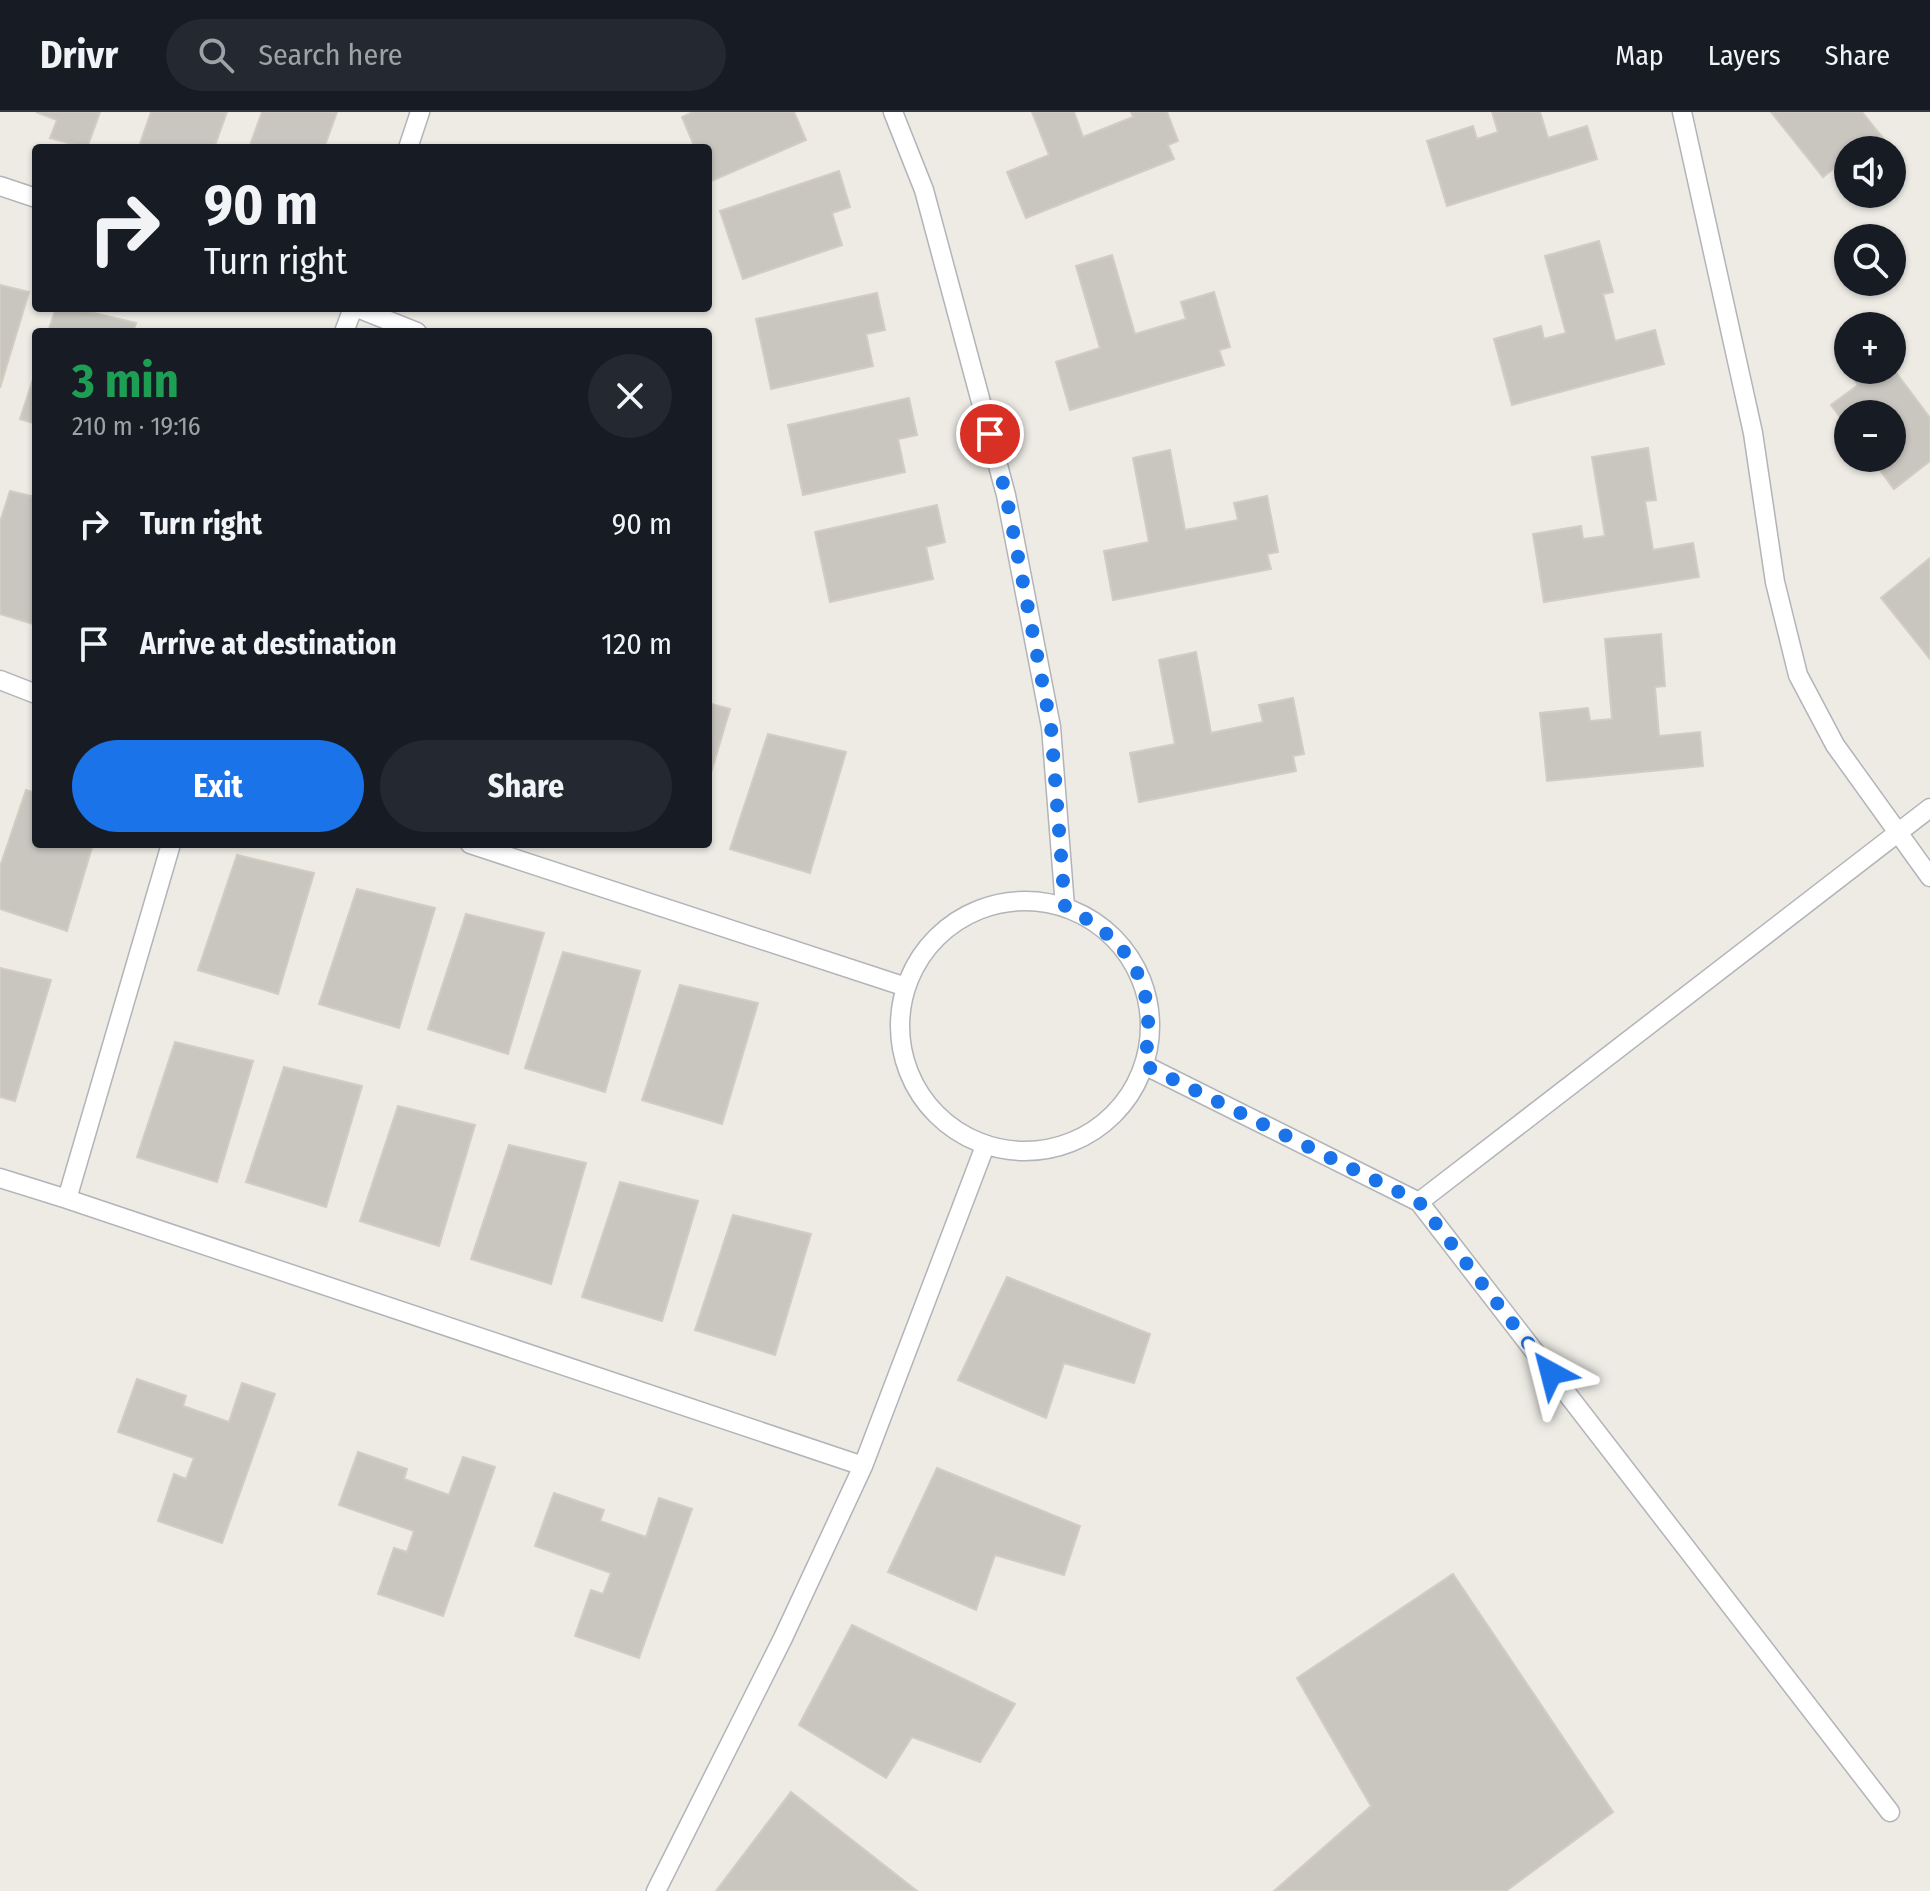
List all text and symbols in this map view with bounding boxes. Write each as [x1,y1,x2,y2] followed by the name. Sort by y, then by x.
[166,19,726,91] search box
[40,32,118,78] text: Drivr
[194,33,238,77] icon: search
[258,37,403,73] text: Search here
[1615,39,1664,72] text: Map
[1708,39,1781,72] text: Layers
[1825,39,1890,72] text: Share
[1834,136,1906,472] map controls
[1834,136,1906,208] button: sound
[204,172,318,239] text: 90 m
[72,176,176,280] icon: right
[1834,224,1906,296] button: search
[204,240,347,284] text: Turn right
[1834,312,1906,384] button: +
[72,352,179,410] text: 3 min
[588,354,672,438] button: close
[956,400,1024,468] pin
[1834,400,1906,472] button: −
[72,411,201,442] text: 210 m · 19:16
[968,412,1012,456] icon: arrive
[72,502,116,546] icon: right
[140,506,262,542] text: Turn right
[612,506,672,542] text: 90 m
[72,622,116,666] icon: arrive
[140,626,397,662] text: Arrive at destination
[601,626,672,662] text: 120 m
[72,740,364,832] button: Exit
[380,740,672,832] button: Share
[1509,1331,1593,1415] position arrow

